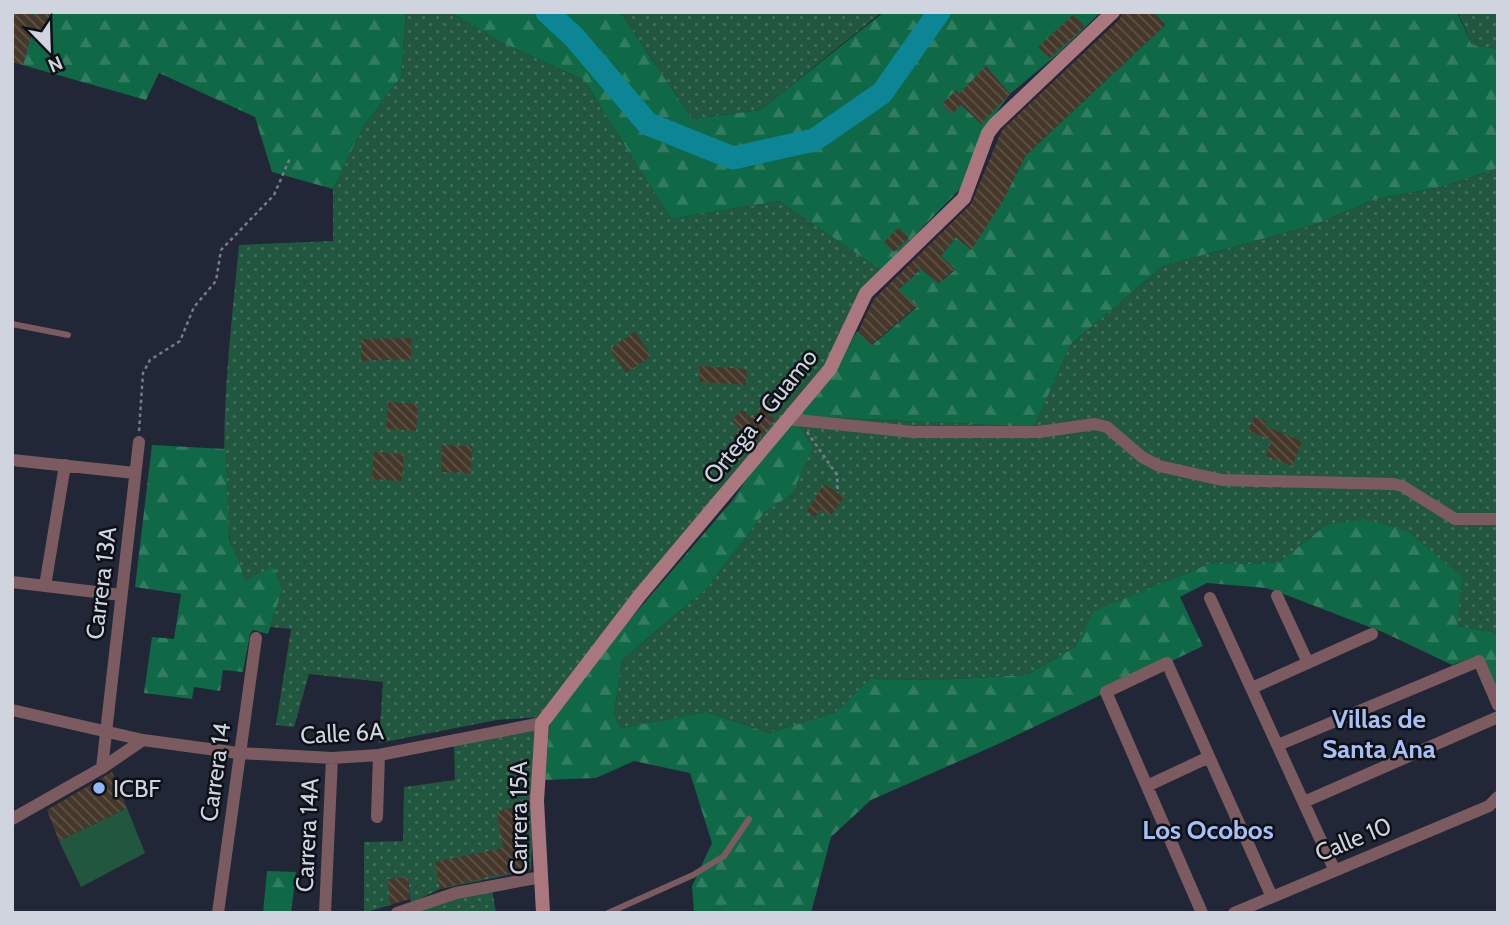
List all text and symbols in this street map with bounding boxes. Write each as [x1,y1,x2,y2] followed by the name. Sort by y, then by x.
[14,14,84,84] north arrow
[45,51,66,77] text: N
[697,343,823,489] street label: Ortega - Guamo
[80,525,122,641] street label: Carrera 13A
[1322,703,1436,765] district label: Villas de Santa Ana
[299,716,385,750] street label: Calle 6A
[194,721,236,823] street label: Carrera 14
[504,761,533,875] street label: Carrera 15A
[113,774,161,803] place label: ICBF
[290,777,324,893] street label: Carrera 14A
[91,780,107,796] marker: ICBF
[1311,811,1395,867] street label: Calle 10
[1142,814,1274,846] district label: Los Ocobos

